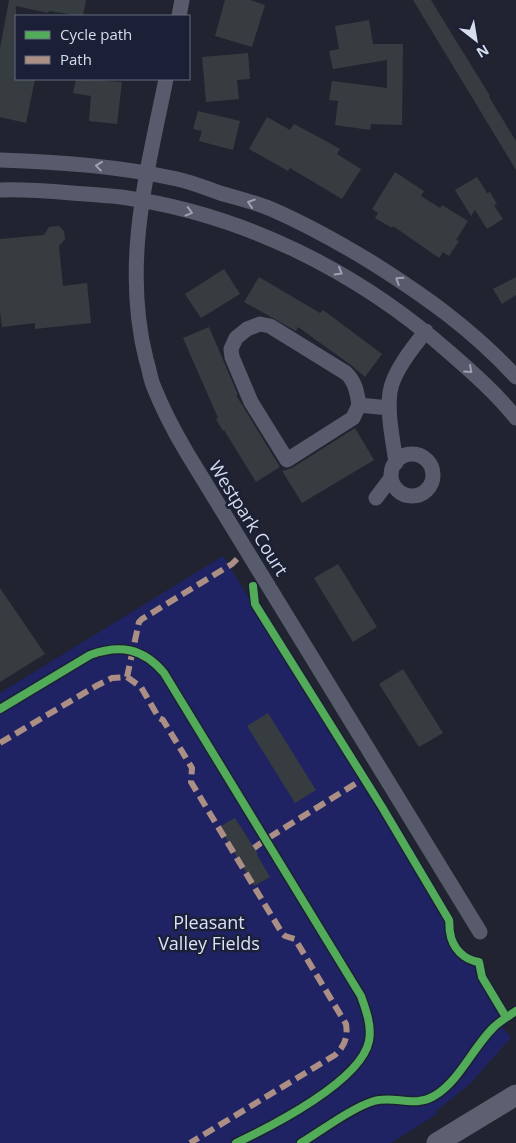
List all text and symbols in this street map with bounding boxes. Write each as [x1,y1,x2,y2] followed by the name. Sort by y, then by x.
[15,15,190,80] legend
[451,15,501,65] north arrow
[60,24,132,44] text: Cycle path
[473,40,493,63] text: N
[60,49,92,69] text: Path
[95,161,103,172] one-way arrow
[248,198,256,208] one-way arrow
[185,206,193,216] one-way arrow
[334,266,343,276] one-way arrow
[396,277,405,286] one-way arrow
[464,364,473,373] one-way arrow
[204,456,294,580] street label: Westpark Court
[158,910,260,955] park label: Pleasant Valley Fields

